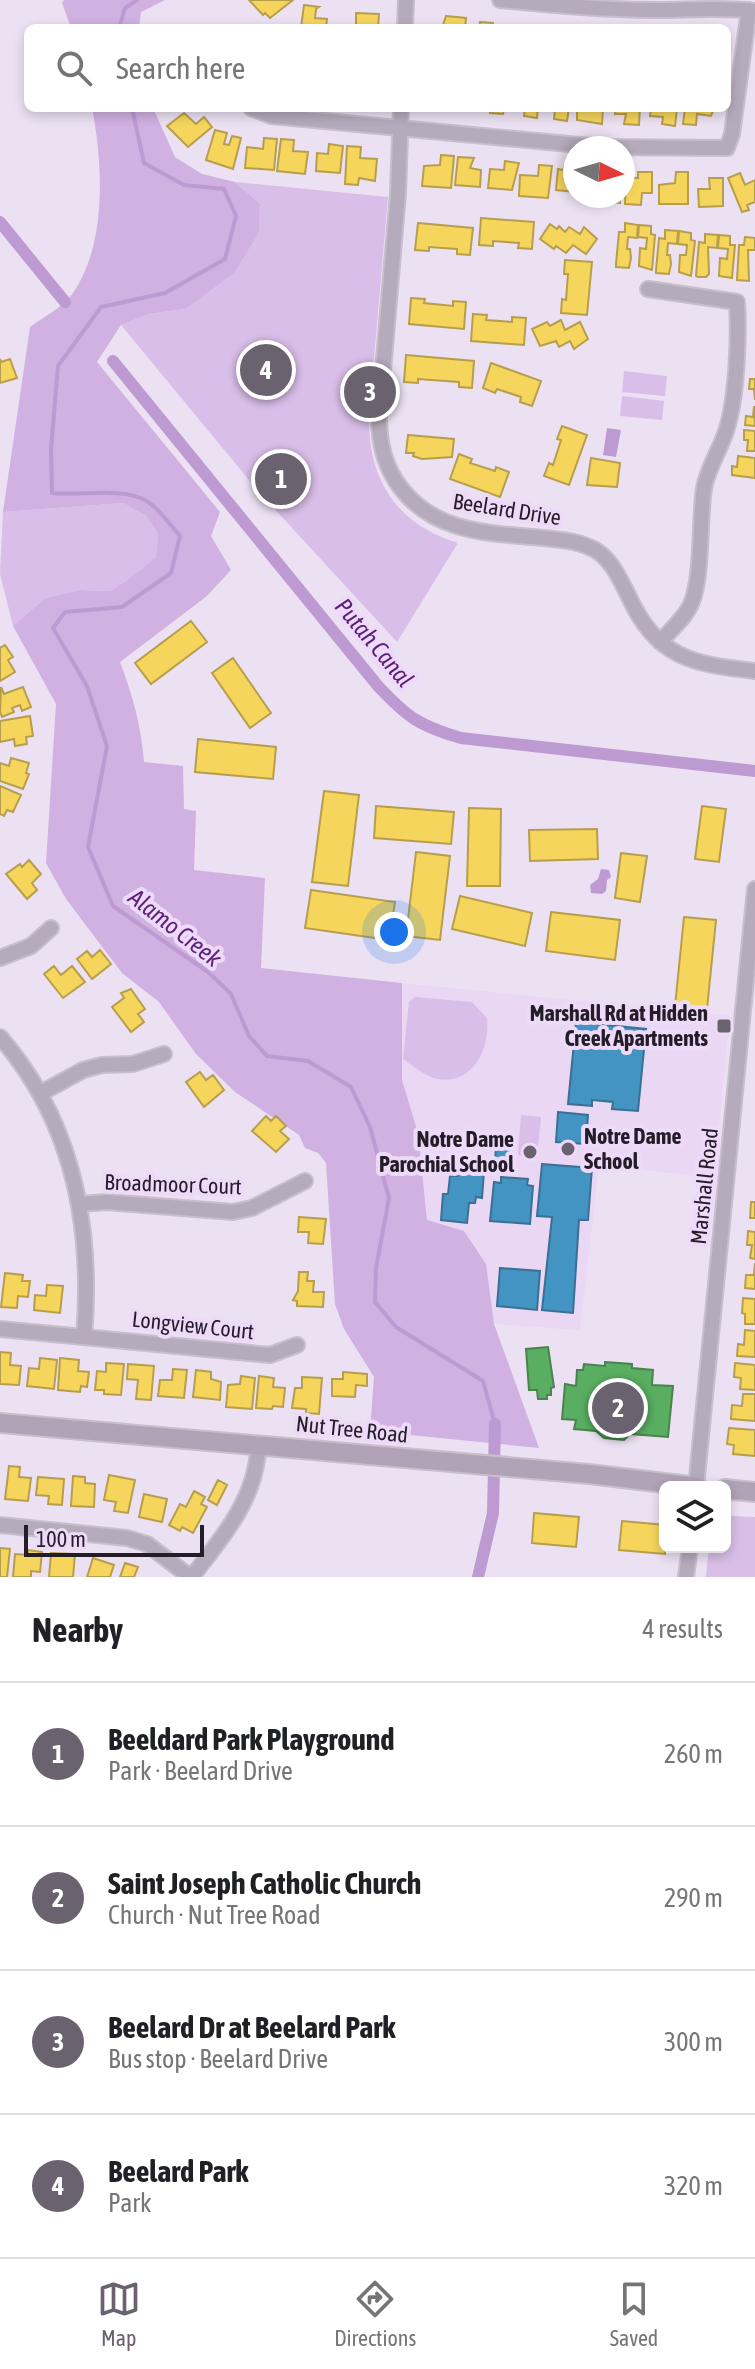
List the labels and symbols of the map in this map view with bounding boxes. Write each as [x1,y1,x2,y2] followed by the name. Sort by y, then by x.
[563,136,635,208] north arrow
[240,340,292,400] pin: 4
[344,362,396,422] pin: 3
[255,449,307,509] pin: 1
[451,488,563,530] street label: Beelard Drive
[330,593,419,692] water label: Putah Canal
[123,883,227,972] water label: Alamo Creek
[374,912,414,952] your location
[530,1000,708,1051] place label: Marshall Rd at Hidden Creek Apartments
[715,1017,733,1035] marker: Marshall Rd at Hidden Creek Apartments
[584,1123,682,1174] place label: Notre Dame School
[379,1126,515,1177] place label: Notre Dame Parochial School
[685,1127,723,1245] street label: Marshall Road
[559,1140,577,1158] marker: Notre Dame School
[521,1143,539,1161] marker: Notre Dame Parochial School
[104,1169,242,1199] street label: Broadmoor Court
[131,1306,255,1344] street label: Longview Court
[592,1378,644,1438] pin: 2
[295,1410,409,1448] street label: Nut Tree Road
[24,1521,204,1557] scale bar

